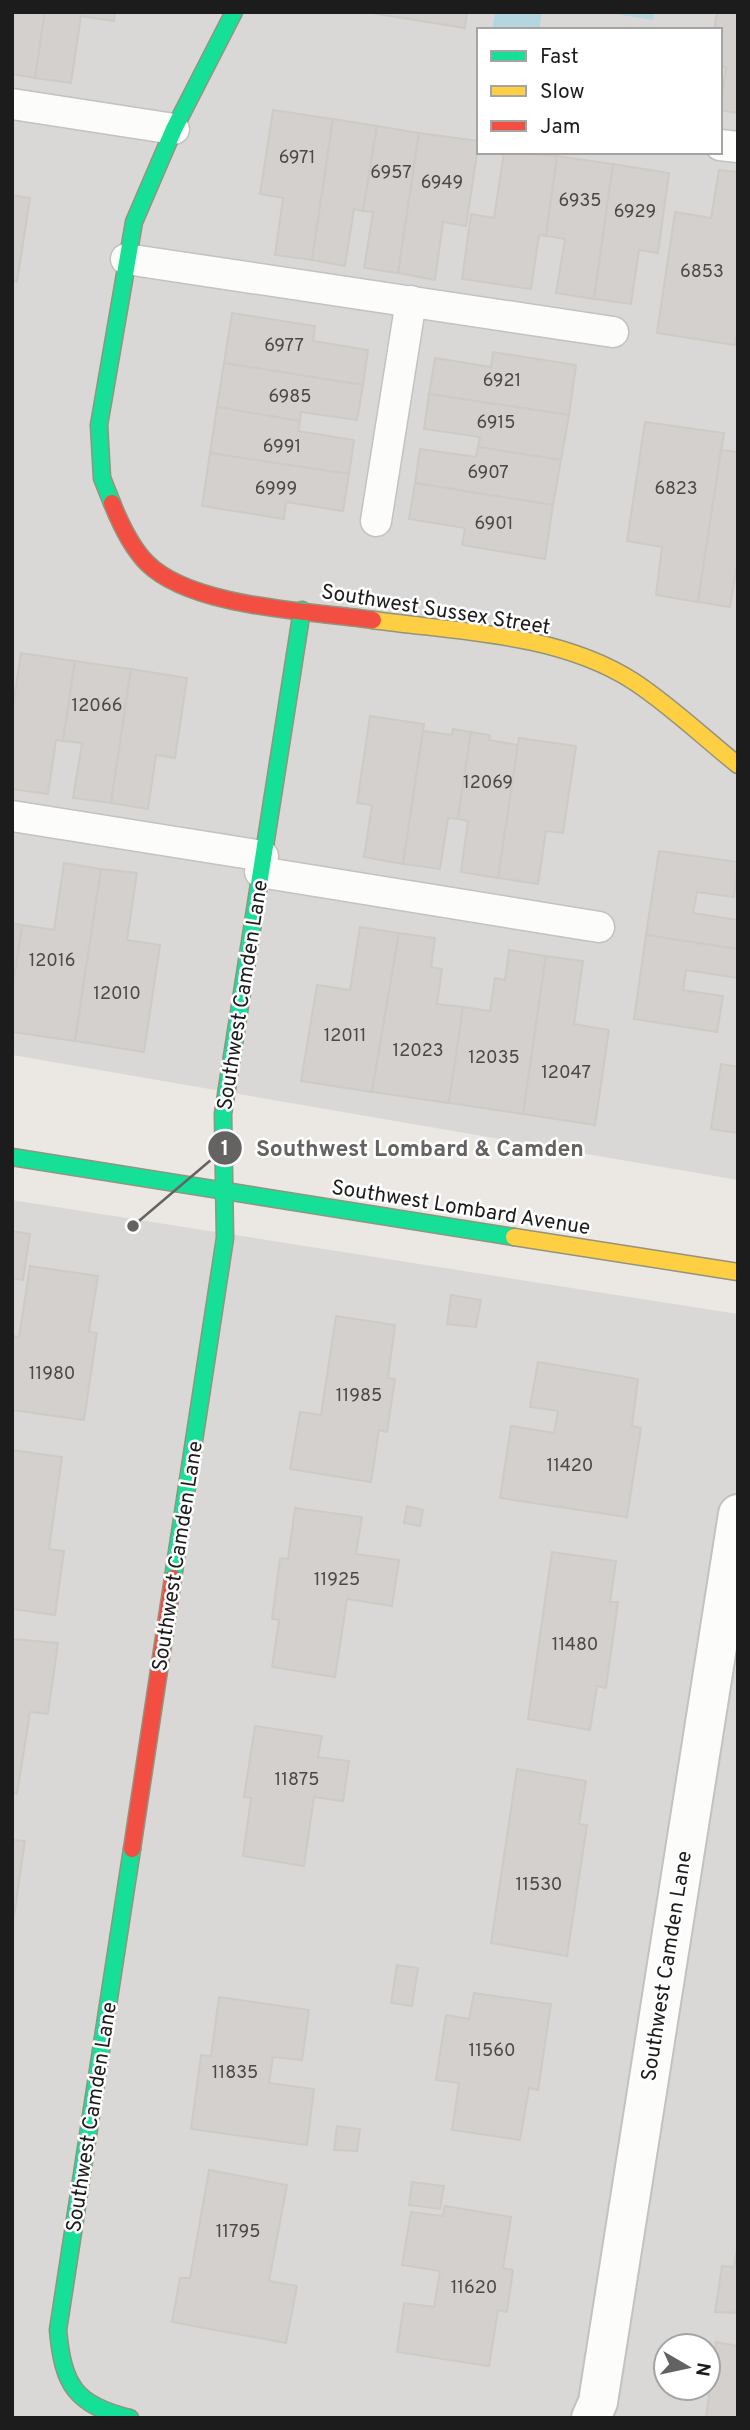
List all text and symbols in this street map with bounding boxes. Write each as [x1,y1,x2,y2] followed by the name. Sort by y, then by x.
[477,28,722,154] legend
[540,44,579,71] text: Fast
[540,79,585,106] text: Slow
[540,114,581,141] text: Jam
[279,147,315,170] house number: 6971
[370,162,412,185] house number: 6957
[421,172,463,195] house number: 6949
[559,190,601,213] house number: 6935
[614,201,656,224] house number: 6929
[680,261,724,284] house number: 6853
[264,335,304,358] house number: 6977
[483,370,521,393] house number: 6921
[268,386,312,409] house number: 6985
[477,412,515,435] house number: 6915
[263,436,301,459] house number: 6991
[467,462,509,485] house number: 6907
[255,478,297,501] house number: 6999
[654,478,698,501] house number: 6823
[475,513,514,536] house number: 6901
[319,579,552,642] street label: Southwest Sussex Street
[72,695,122,718] house number: 12066
[463,772,513,795] house number: 12069
[212,878,275,1112] street label: Southwest Camden Lane
[29,950,75,973] house number: 12016
[93,983,141,1006] house number: 12010
[324,1025,366,1048] house number: 12011
[392,1040,444,1063] house number: 12023
[468,1047,520,1070] house number: 12035
[541,1062,591,1085] house number: 12047
[208,1126,598,1170] callout: Southwest Lombard & Camden
[221,1136,229,1163] text: 1
[256,1136,584,1165] text: Southwest Lombard & Camden
[329,1175,592,1242] street label: Southwest Lombard Avenue
[29,1363,75,1386] house number: 11980
[336,1385,382,1408] house number: 11985
[147,1439,210,1673] street label: Southwest Camden Lane
[547,1455,593,1478] house number: 11420
[314,1569,360,1592] house number: 11925
[552,1634,598,1657] house number: 11480
[275,1769,319,1792] house number: 11875
[636,1849,699,2083] street label: Southwest Camden Lane
[516,1874,562,1897] house number: 11530
[61,2000,124,2234] street label: Southwest Camden Lane
[469,2040,515,2063] house number: 11560
[212,2062,258,2085] house number: 11835
[216,2221,260,2244] house number: 11795
[451,2277,497,2300] house number: 11620
[652,2332,722,2402] north arrow
[689,2361,715,2378] text: N

